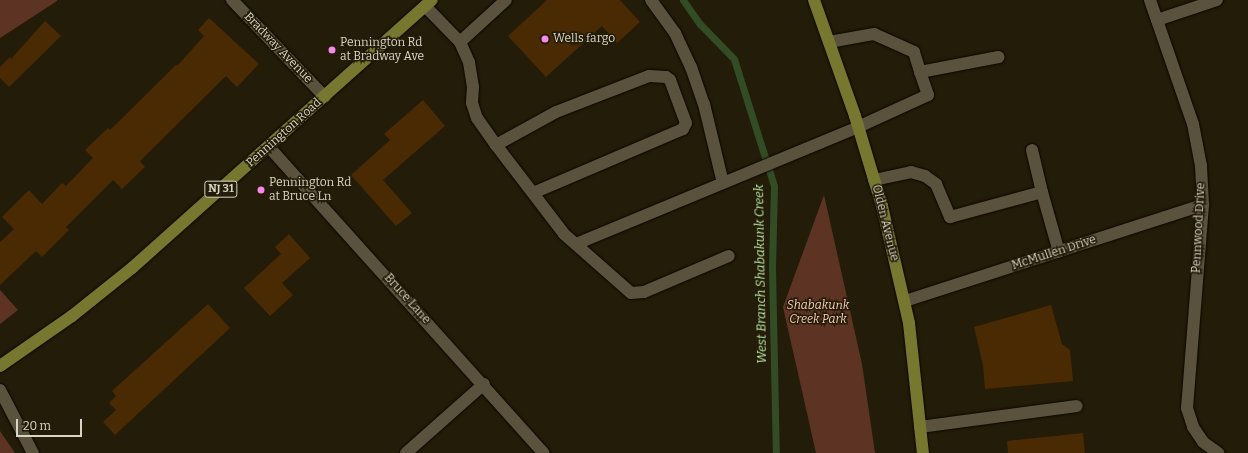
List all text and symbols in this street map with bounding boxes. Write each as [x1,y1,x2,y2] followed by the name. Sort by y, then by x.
[241,10,315,86] street label: Bradway Avenue
[553,32,615,46] place label: Wells fargo
[540,34,550,44] marker: Wells fargo
[340,36,424,64] place label: Pennington Rd at Bradway Ave
[327,45,337,55] marker: Pennington Rd at Bradway Ave
[244,96,324,170] street label: Pennington Road
[269,176,351,204] place label: Pennington Rd at Bruce Ln
[204,180,238,198] road number: NJ 31
[1189,182,1209,274] street label: Pennwood Drive
[869,183,901,263] street label: Olden Avenue
[752,184,770,364] water label: West Branch Shabakunk Creek
[256,185,266,195] marker: Pennington Rd at Bruce Ln
[1010,233,1098,273] street label: McMullen Drive
[381,271,433,327] street label: Bruce Lane
[787,299,849,327] park label: Shabakunk Creek Park
[18,411,84,437] scale bar
[23,419,51,433] text: 20 m

